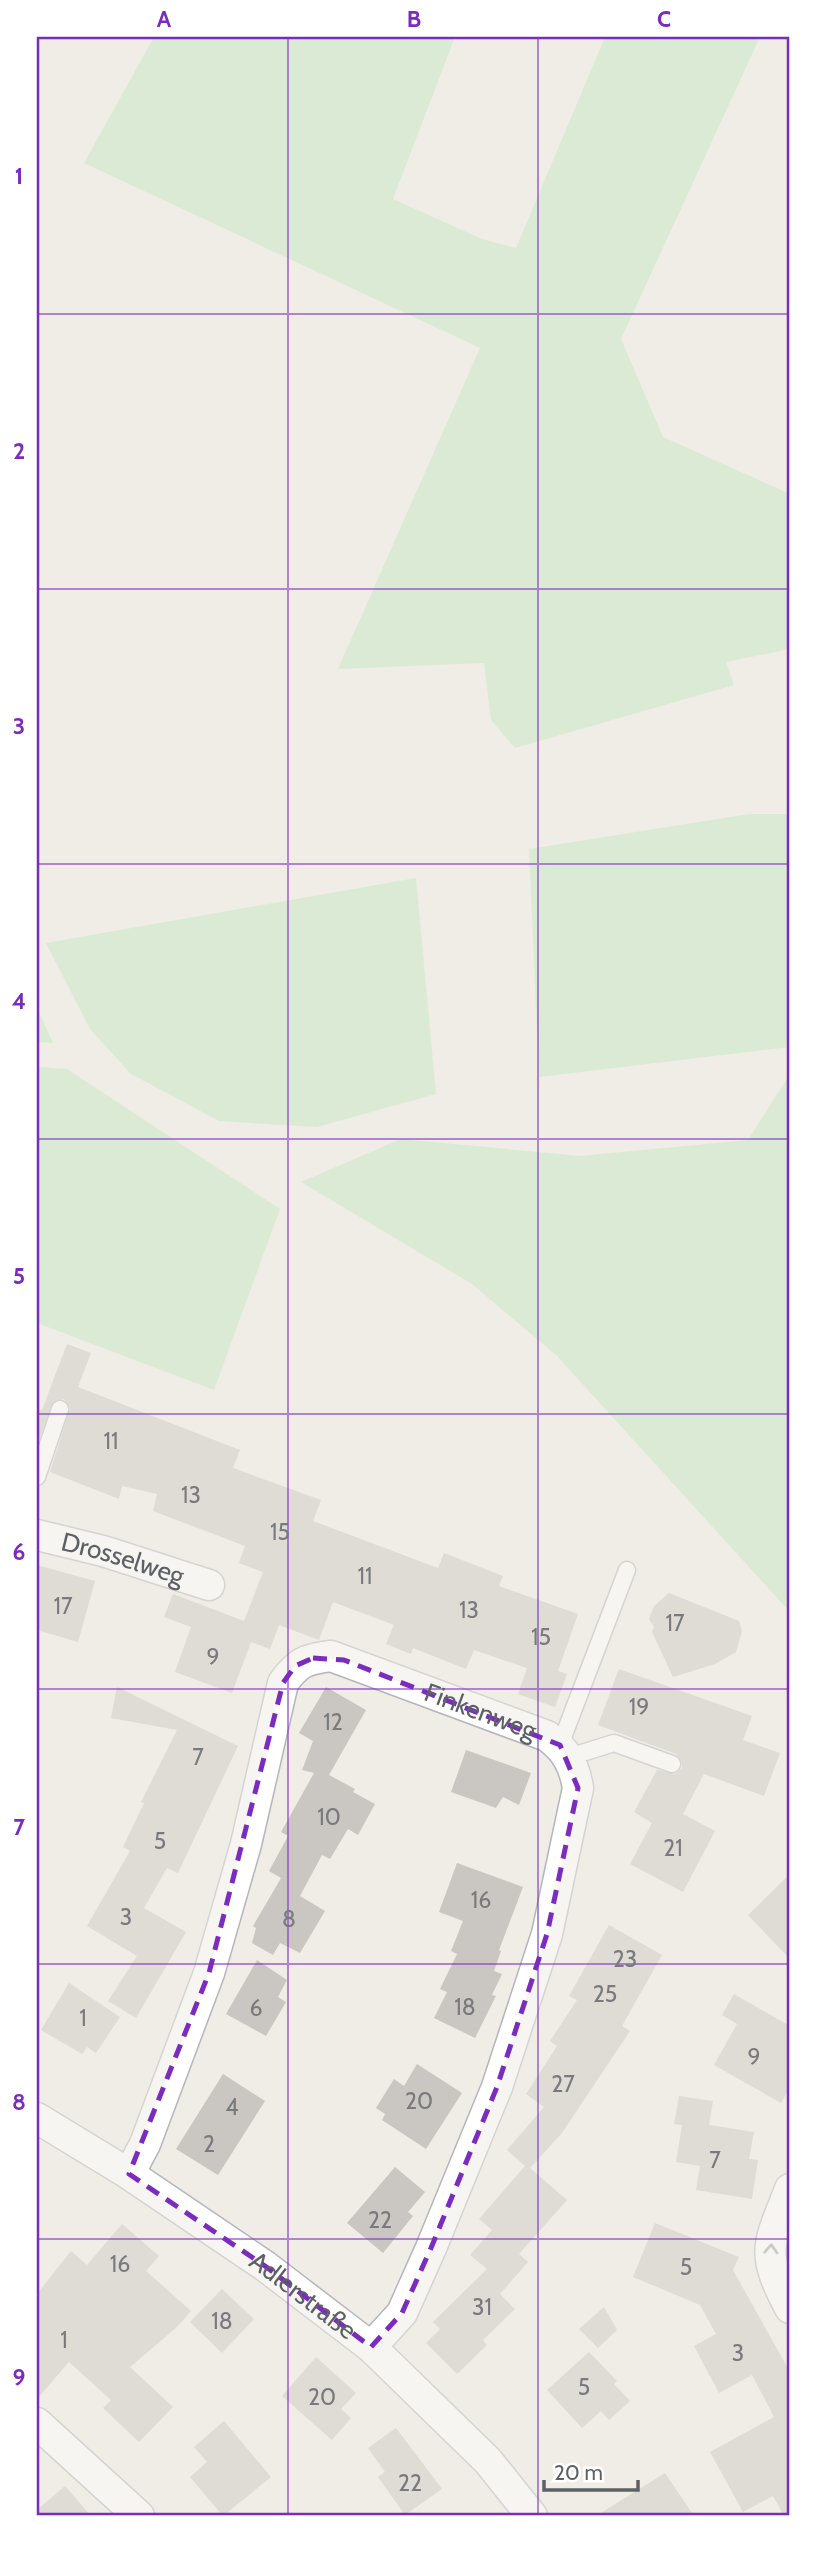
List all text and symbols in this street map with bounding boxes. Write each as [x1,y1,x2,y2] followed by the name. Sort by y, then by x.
[157,5,172,33] text: A
[407,5,421,33] text: B
[657,5,671,33] text: C
[15,162,23,190] text: 1
[13,437,25,465] text: 2
[13,712,25,740] text: 3
[12,987,26,1015] text: 4
[13,1262,25,1290] text: 5
[104,1427,119,1455] house number: 11
[181,1481,201,1509] house number: 13
[270,1518,290,1546] house number: 15
[58,1525,189,1592] street label: Drosselweg
[13,1538,25,1566] text: 6
[358,1562,373,1590] house number: 11
[53,1592,73,1620] house number: 17
[459,1596,479,1624] house number: 13
[665,1609,685,1637] house number: 17
[531,1623,551,1651] house number: 15
[206,1643,220,1671] house number: 9
[420,1676,542,1747] street label: Finkenweg
[629,1693,649,1721] house number: 19
[323,1708,343,1736] house number: 12
[192,1743,204,1771] house number: 7
[317,1803,341,1831] house number: 10
[13,1813,25,1841] text: 7
[154,1827,166,1855] house number: 5
[663,1834,683,1862] house number: 21
[471,1886,491,1914] house number: 16
[120,1903,132,1931] house number: 3
[282,1905,296,1933] house number: 8
[613,1945,637,1973] house number: 23
[593,1980,617,2008] house number: 25
[454,1993,476,2021] house number: 18
[249,1994,263,2022] house number: 6
[79,2004,87,2032] house number: 1
[747,2043,761,2071] house number: 9
[551,2070,575,2098] house number: 27
[405,2087,433,2115] house number: 20
[12,2088,26,2116] text: 8
[225,2093,239,2121] house number: 4
[203,2130,215,2158] house number: 2
[709,2146,721,2174] house number: 7
[368,2206,392,2234] house number: 22
[763,2243,778,2254] one-way arrow
[244,2244,363,2346] street label: Adlerstraße
[110,2250,130,2278] house number: 16
[680,2253,692,2281] house number: 5
[472,2293,492,2321] house number: 31
[211,2307,233,2335] house number: 18
[60,2326,68,2354] house number: 1
[732,2339,744,2367] house number: 3
[13,2363,25,2391] text: 9
[578,2373,590,2401] house number: 5
[308,2383,336,2411] house number: 20
[544,2448,638,2492] scale bar
[554,2460,603,2485] text: 20 m
[398,2469,422,2497] house number: 22

